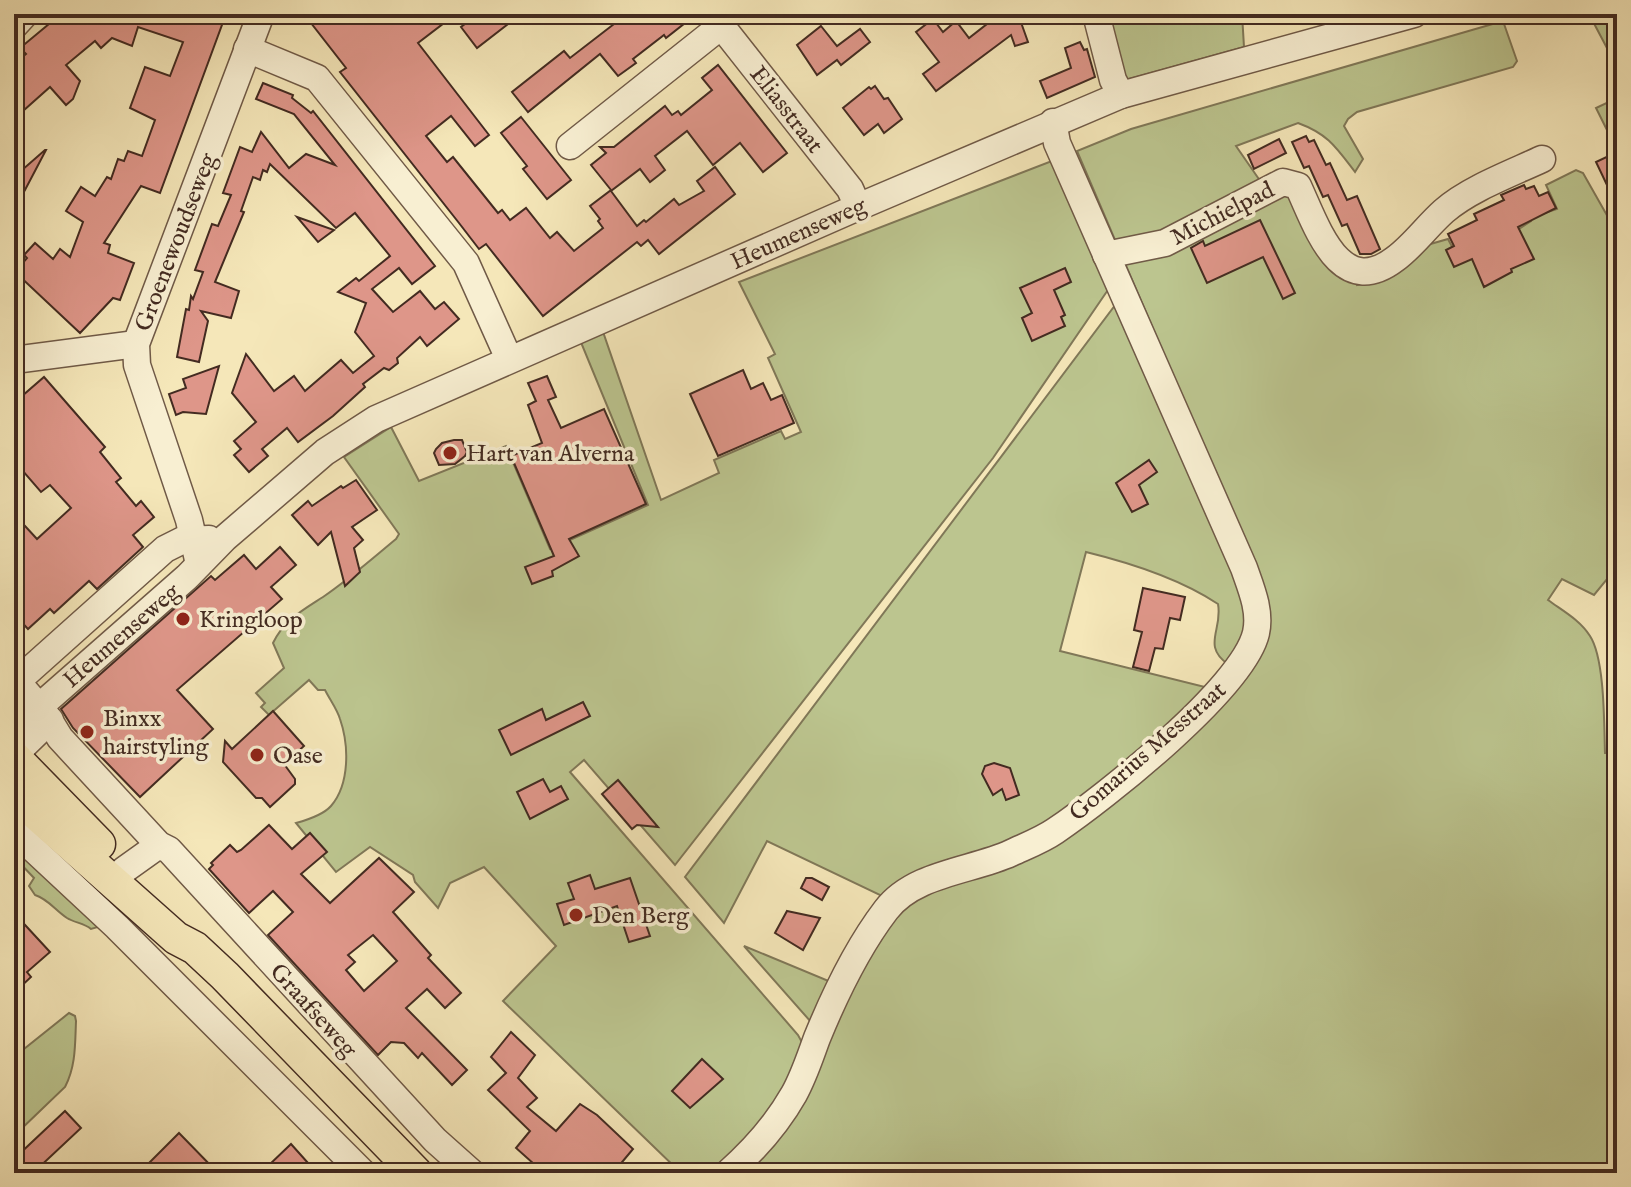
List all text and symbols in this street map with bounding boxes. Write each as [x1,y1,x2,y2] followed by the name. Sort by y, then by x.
[742,60,830,160] street label: Eliasstraat
[128,148,225,336] street label: Groenewoudseweg
[1166,175,1280,254] street label: Michielpad
[726,190,872,278] street label: Heumenseweg
[466,439,635,470] place label: Hart van Alverna
[441,444,459,462] marker: Hart van Alverna
[57,576,188,695] street label: Heumenseweg
[199,605,303,636] place label: Kringloop
[174,610,192,628] marker: Kringloop
[1063,675,1233,829] street label: Gomarius Messtraat
[103,704,209,763] place label: Binxx hairstyling
[78,723,96,741] marker: Binxx hairstyling
[273,741,323,772] place label: Oase
[248,746,266,764] marker: Oase
[592,901,690,932] place label: Den Berg
[567,906,585,924] marker: Den Berg
[262,957,364,1065] street label: Graafseweg

